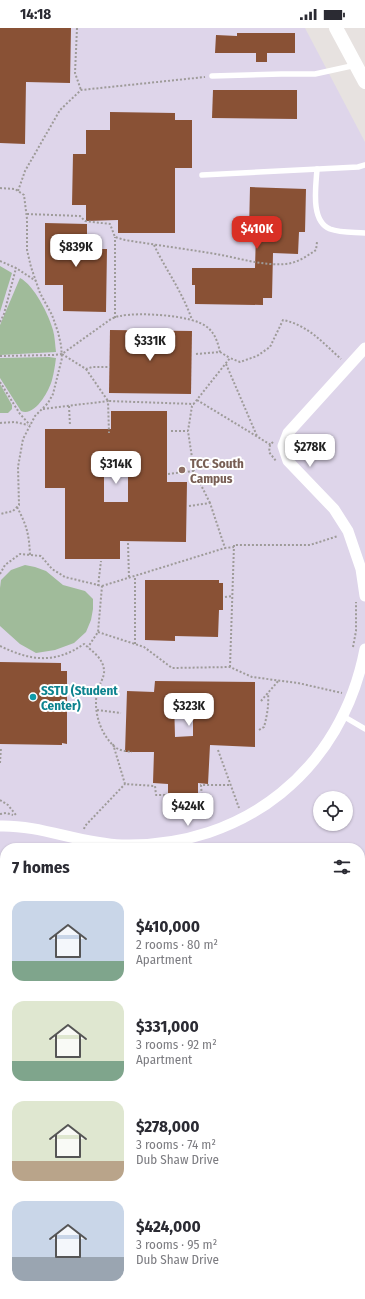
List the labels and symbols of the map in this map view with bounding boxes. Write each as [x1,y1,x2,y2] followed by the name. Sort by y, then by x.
[229,216,285,250] pin: $410K
[48,234,104,268] pin: $839K
[122,328,178,362] pin: $331K
[282,434,338,468] pin: $278K
[88,451,144,485] pin: $314K
[190,456,244,486] place label: TCC South Campus
[177,465,187,475] marker: TCC South Campus
[41,683,118,713] place label: SSTU (Student Center)
[28,692,38,702] marker: SSTU (Student Center)
[161,693,217,727] pin: $323K
[160,793,216,827] pin: $424K

